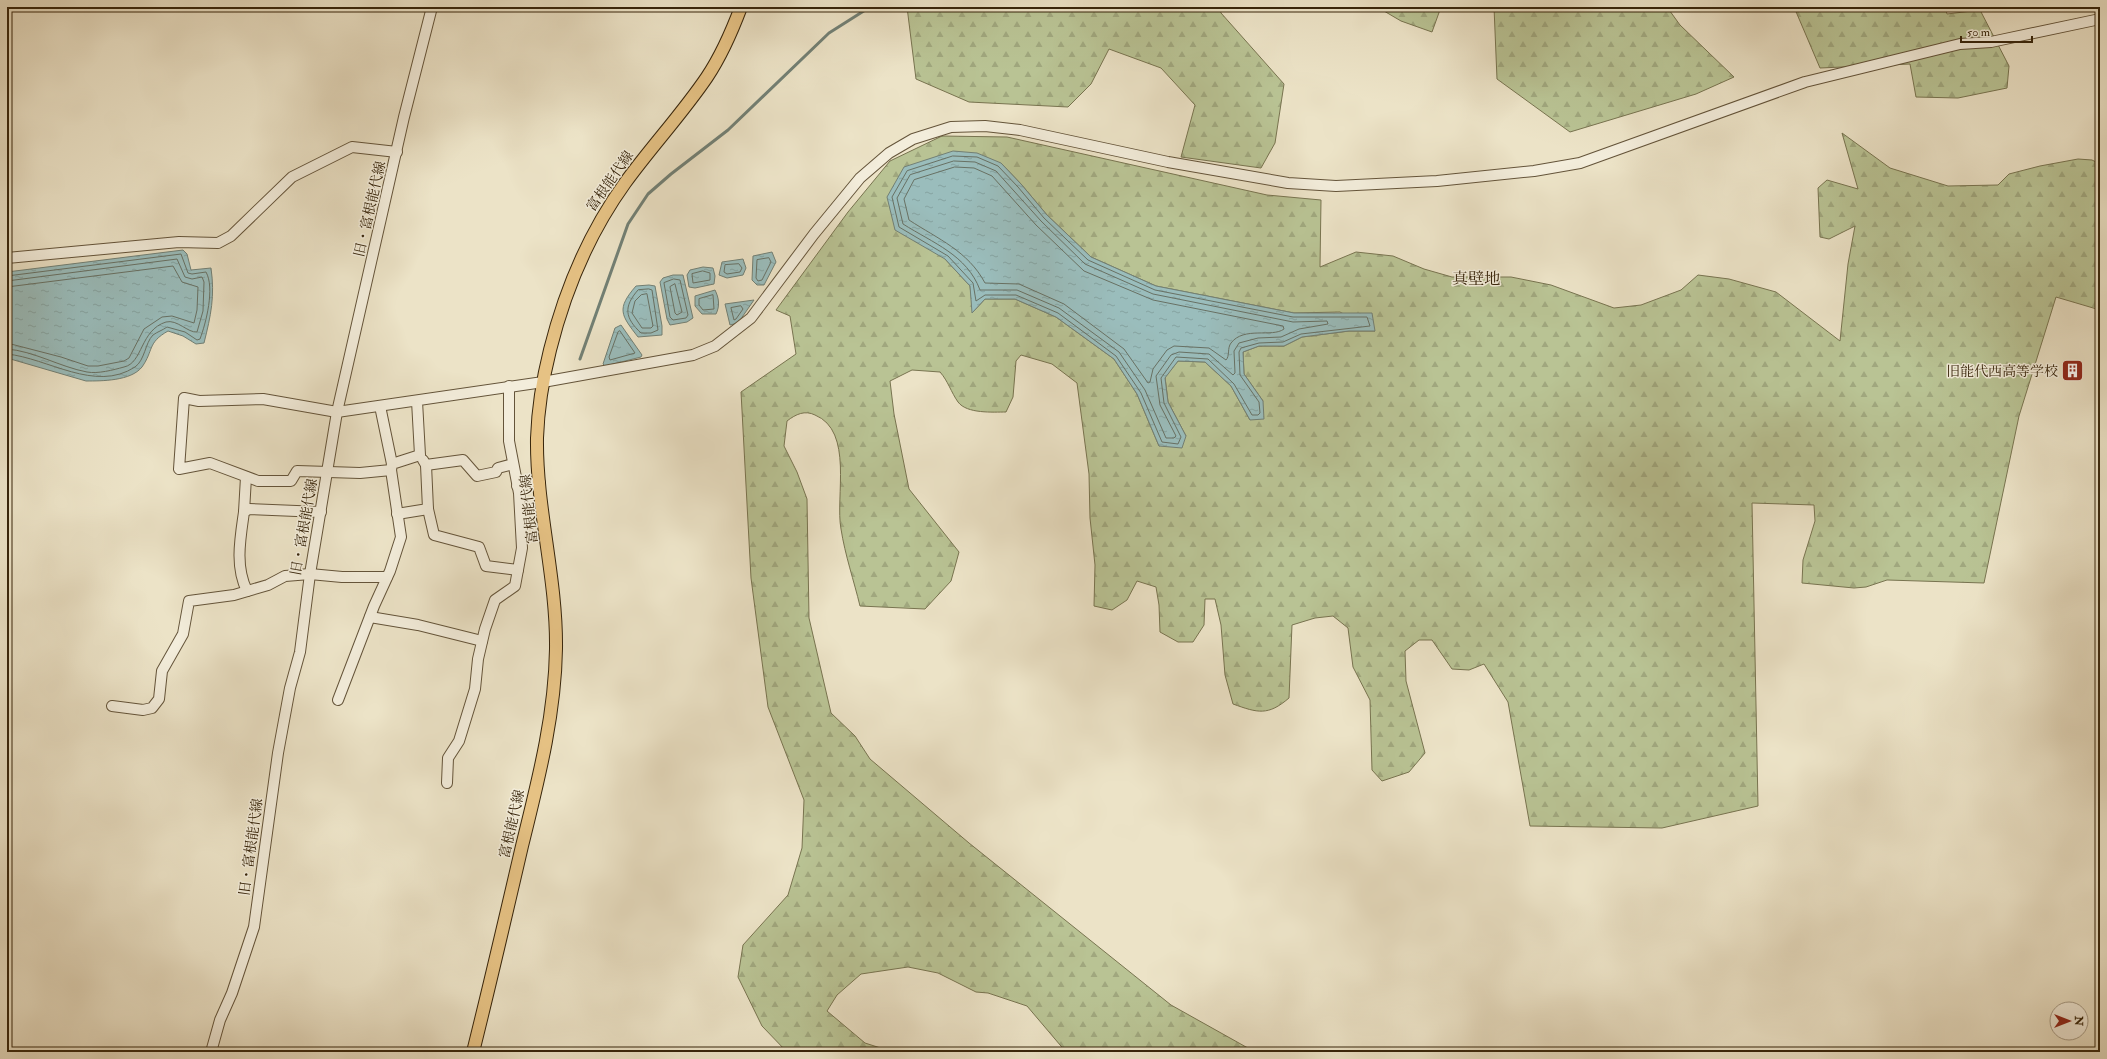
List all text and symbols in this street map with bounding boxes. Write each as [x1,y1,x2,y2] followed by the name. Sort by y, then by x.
[1961,18,2032,44] scale bar
[1967,25,1991,40] text: 50 m
[583,147,637,215] street label: 富根能代線
[351,159,389,259] street label: 旧・富根能代線
[1452,269,1500,289] district label: 真壁地
[2060,358,2086,384] building icon: 旧能代西高等学校
[1946,363,2058,380] place label: 旧能代西高等学校
[517,473,541,545] street label: 富根能代線
[287,477,321,577] street label: 旧・富根能代線
[496,788,528,860] street label: 富根能代線
[236,797,266,897] street label: 旧・富根能代線
[2049,1001,2089,1041] north arrow
[2072,1015,2085,1027] text: N

